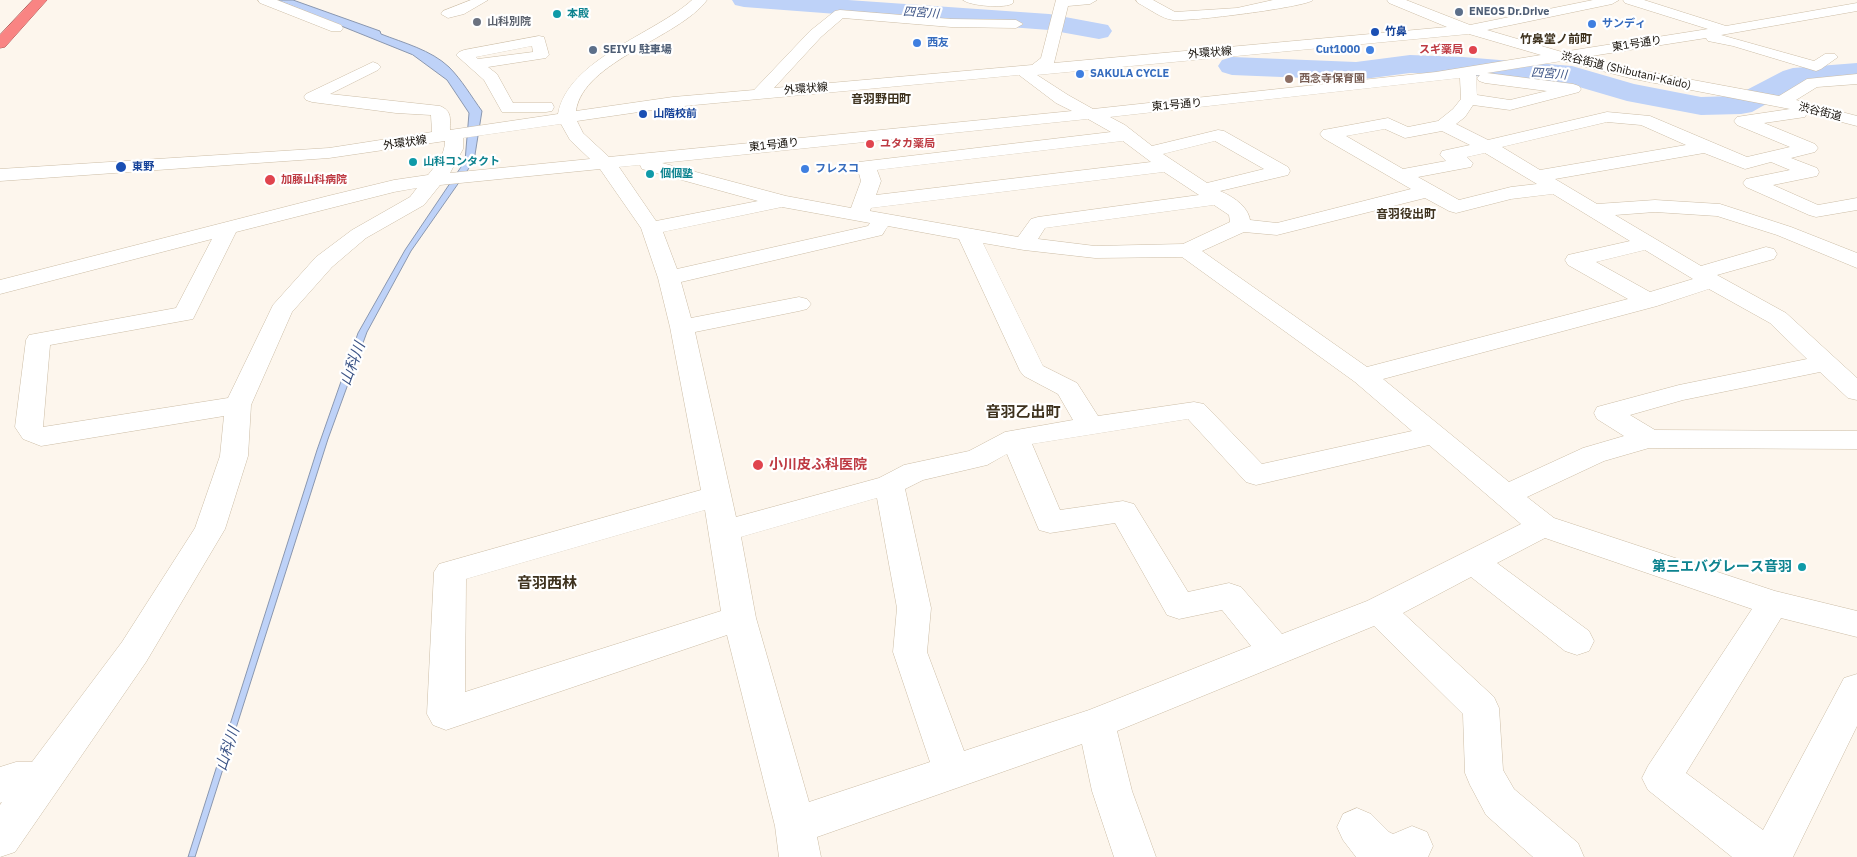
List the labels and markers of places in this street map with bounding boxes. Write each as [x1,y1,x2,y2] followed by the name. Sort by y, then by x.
[1469,5,1549,19] place label: ENEOS Dr.Drive
[1453,6,1465,18] marker: ENEOS Dr.Drive
[567,7,589,21] place label: 本殿
[551,8,563,20] marker: 本殿
[487,15,531,29] place label: 山科別院
[471,16,483,28] marker: 山科別院
[1602,17,1646,31] place label: サンディ
[1586,18,1598,30] marker: サンディ
[1385,25,1407,39] place label: 竹鼻
[1369,26,1381,38] marker: 竹鼻
[927,36,949,50] place label: 西友
[911,37,923,49] marker: 西友
[603,43,672,57] place label: SEIYU 駐車場
[1316,43,1360,57] place label: Cut1000
[1419,43,1463,57] place label: スギ薬局
[587,44,599,56] marker: SEIYU 駐車場
[1364,44,1376,56] marker: Cut1000
[1467,44,1479,56] marker: スギ薬局
[1090,67,1169,81] place label: SAKULA CYCLE
[1074,68,1086,80] marker: SAKULA CYCLE
[1299,72,1365,86] place label: 西念寺保育園
[1283,73,1295,85] marker: 西念寺保育園
[653,107,697,121] place label: 山階校前
[637,108,649,120] marker: 山階校前
[880,137,935,151] place label: ユタカ薬局
[864,138,876,150] marker: ユタカ薬局
[423,155,500,169] place label: 山科コンタクト
[407,156,419,168] marker: 山科コンタクト
[114,160,128,174] marker: 東野
[132,160,154,174] place label: 東野
[815,162,859,176] place label: フレスコ
[799,163,811,175] marker: フレスコ
[660,167,693,181] place label: 個個塾
[644,168,656,180] marker: 個個塾
[263,173,277,187] marker: 加藤山科病院
[281,173,347,187] place label: 加藤山科病院
[769,457,867,473] place label: 小川皮ふ科医院
[751,458,765,472] marker: 小川皮ふ科医院
[1652,559,1792,575] place label: 第三エバグレース音羽
[1796,561,1808,573] marker: 第三エバグレース音羽

